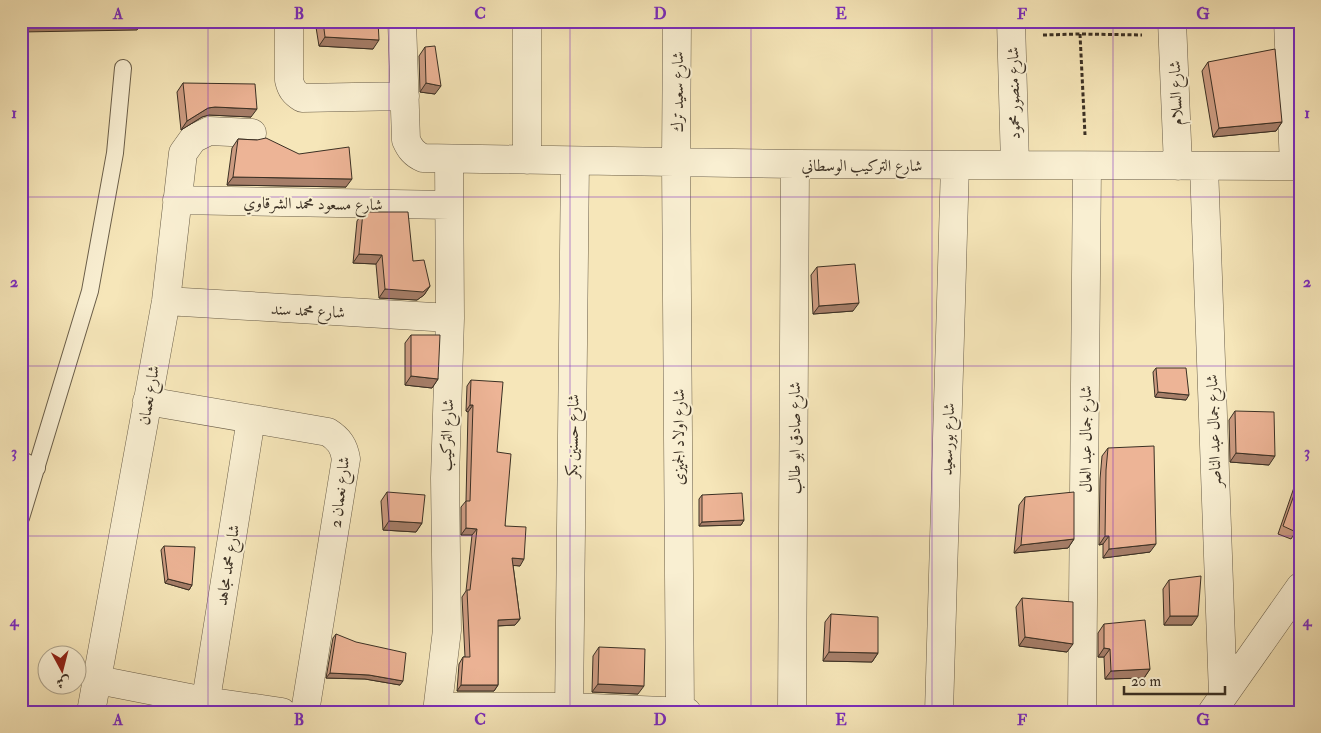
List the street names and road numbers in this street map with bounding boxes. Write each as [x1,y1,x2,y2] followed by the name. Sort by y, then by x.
[1003,47,1028,139] street label: شارع منصور محمود
[668,51,691,133] street label: شارع سعيد ترك
[1165,60,1191,126] street label: شارع السلام
[802,156,922,179] street label: شارع التركيب الوسطاني
[243,193,383,218] street label: شارع مسعود محمد الشرقاوي
[270,299,346,326] street label: شارع محمد سند
[134,364,167,427] street label: شارع نعمان
[1202,374,1229,490] street label: شارع جمال عبد الناصر
[785,382,808,494] street label: شارع صادق ابو طالب
[1076,385,1099,493] street label: شارع جمال عبد العال
[669,389,692,485] street label: شارع اولاد الجميزى
[562,394,587,480] street label: شارع حسنين بكر
[436,398,461,472] street label: شارع التركيب
[937,402,962,476] street label: شارع بورسعيد
[326,455,357,529] street label: شارع نعمان 2
[212,523,247,608] street label: شارع محمد مجاهد

